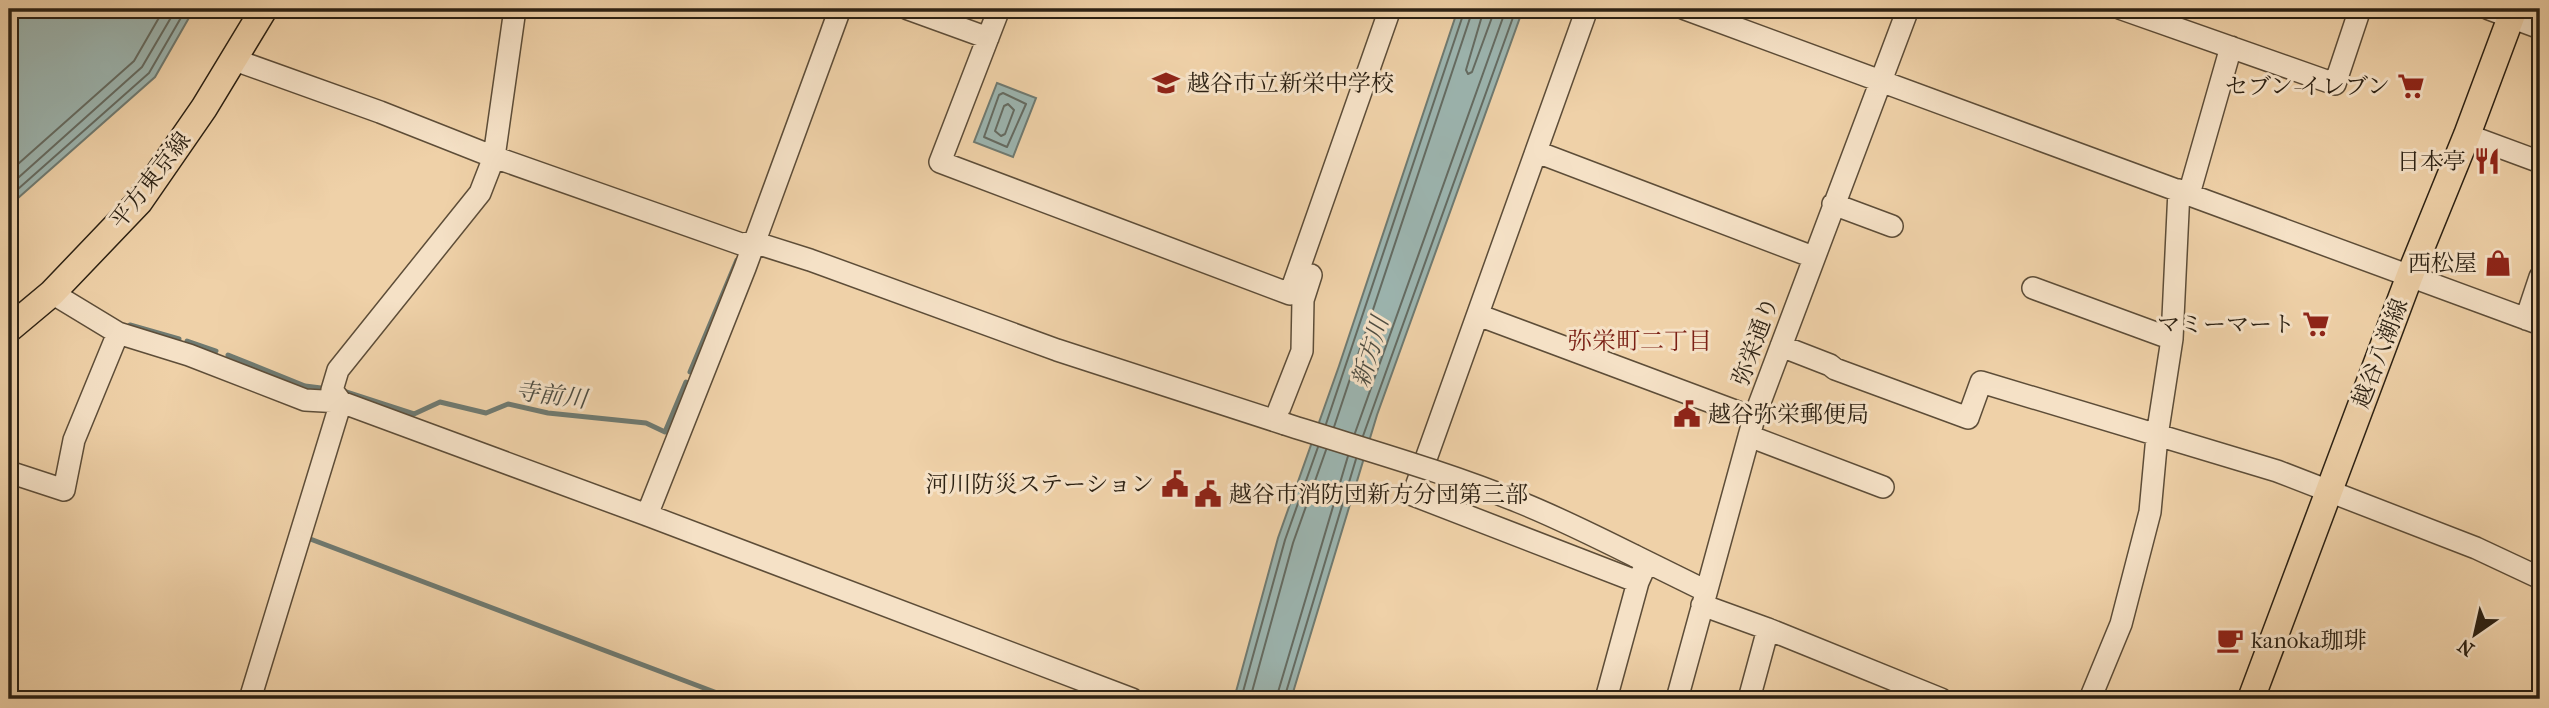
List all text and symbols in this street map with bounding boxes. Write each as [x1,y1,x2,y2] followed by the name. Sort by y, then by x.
[1151,68,1181,98] school or university icon: 越谷市立新栄中学校
[1187,70,1394,97] place label: 越谷市立新栄中学校
[2396,71,2426,101] supermarket icon: セブン-イレブン
[2225,73,2390,100] place label: セブン-イレブン
[104,127,196,234] street label: 平方東京線
[2472,146,2502,176] restaurant icon: 日本亭
[2397,148,2466,175] place label: 日本亭
[2483,248,2513,278] shop icon: 西松屋
[2408,250,2477,277] place label: 西松屋
[1727,293,1784,389] street label: 弥栄通り
[2347,295,2414,412] street label: 越谷八潮線
[2301,309,2331,339] supermarket icon: マミーマート
[1346,311,1395,391] water label: 新方川
[2157,311,2295,338] place label: マミーマート
[1568,327,1712,355] district label: 弥栄町二丁目
[514,377,591,414] water label: 寺前川
[1672,399,1702,429] public building icon: 越谷弥栄郵便局
[1708,401,1869,428] place label: 越谷弥栄郵便局
[1160,469,1190,499] public building icon: 河川防災ステーション
[925,471,1154,498] place label: 河川防災ステーション
[1193,479,1223,509] public building icon: 越谷市消防団新方分団第三部
[1229,481,1528,508] place label: 越谷市消防団新方分団第三部
[2440,600,2510,670] north arrow
[2215,625,2245,655] cafe icon: kanoka珈琲
[2251,627,2367,654] place label: kanoka珈琲
[2453,634,2478,660] text: N

